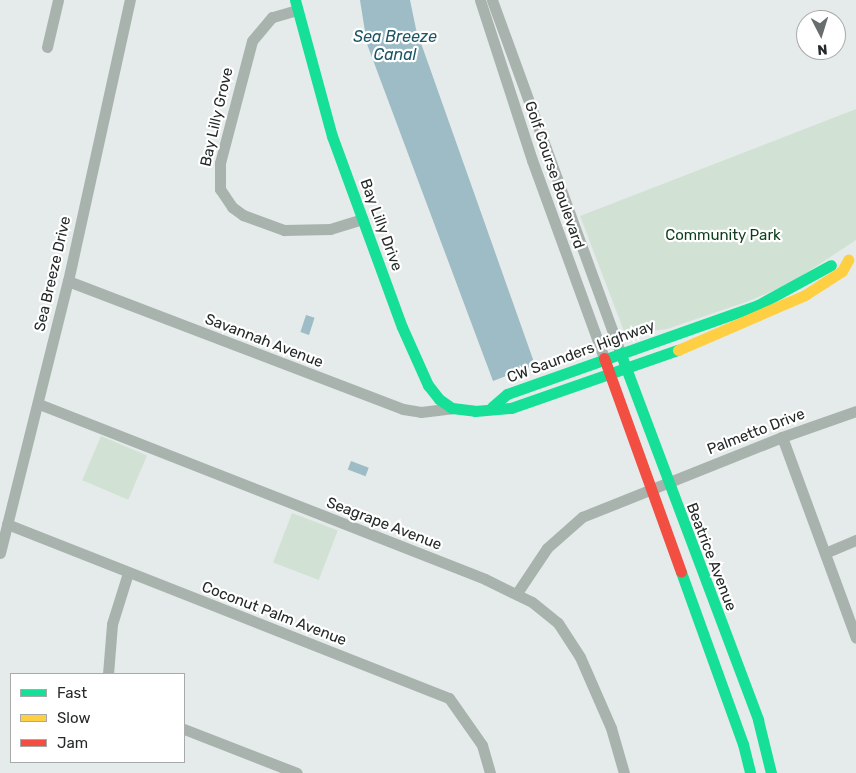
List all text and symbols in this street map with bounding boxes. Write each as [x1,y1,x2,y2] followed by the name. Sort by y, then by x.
[796,10,846,60] north arrow
[353,27,437,65] water label: Sea Breeze Canal
[817,41,828,58] text: N
[197,65,237,169] street label: Bay Lilly Grove
[520,99,588,251] street label: Golf Course Boulevard
[356,176,406,274] street label: Bay Lilly Drive
[31,215,75,333] street label: Sea Breeze Drive
[665,227,781,245] park label: Community Park
[202,310,326,372] street label: Savannah Avenue
[504,317,658,387] street label: CW Saunders Highway
[705,405,807,459] street label: Palmetto Drive
[324,494,444,554] street label: Seagrape Avenue
[682,500,740,614] street label: Beatrice Avenue
[199,578,349,650] street label: Coconut Palm Avenue
[10,673,185,763] legend
[57,684,87,702] text: Fast
[57,709,90,727] text: Slow
[57,734,88,752] text: Jam

